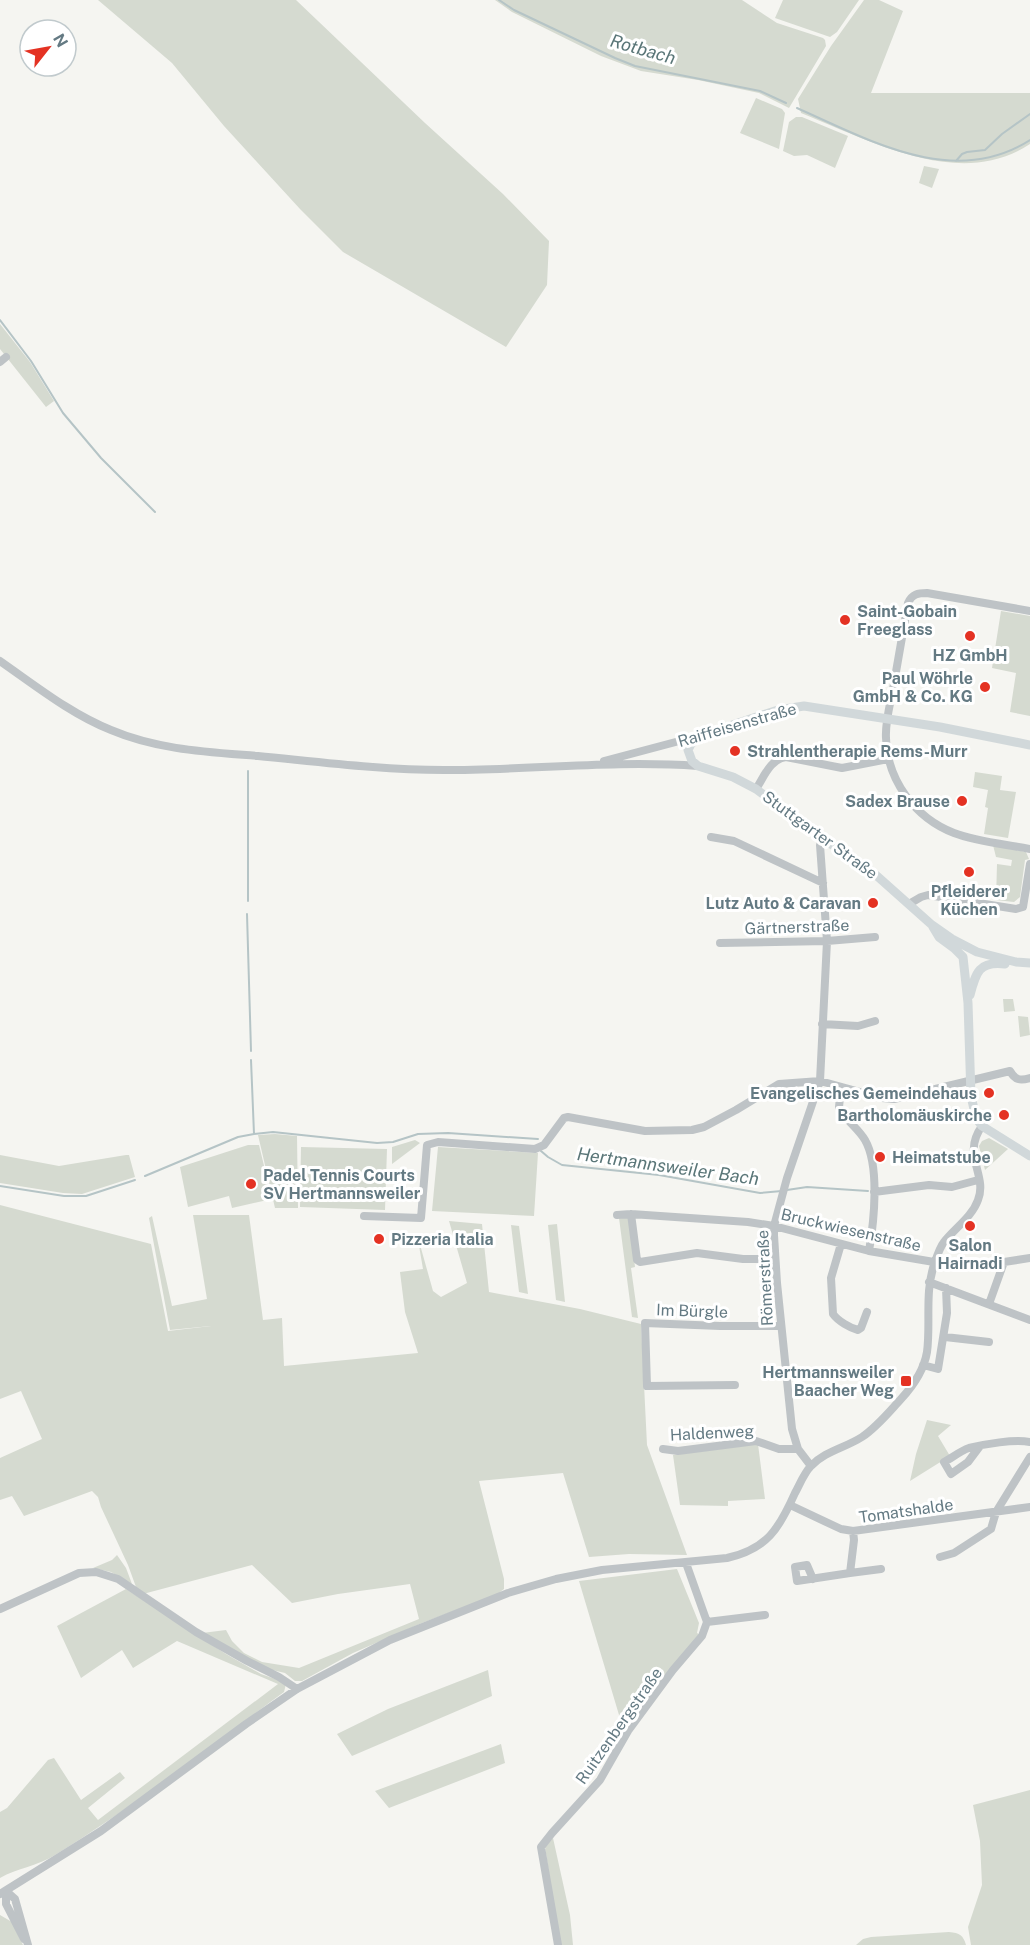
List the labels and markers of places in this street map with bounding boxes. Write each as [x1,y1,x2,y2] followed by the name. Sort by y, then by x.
[857,602,957,639] place label: Saint-Gobain Freeglass
[838,613,852,627] marker: Saint-Gobain Freeglass
[963,629,977,643] marker: HZ GmbH
[933,646,1007,665] place label: HZ GmbH
[853,669,973,706] place label: Paul Wöhrle GmbH & Co. KG
[978,680,992,694] marker: Paul Wöhrle GmbH & Co. KG
[747,742,968,761] place label: Strahlentherapie Rems-Murr
[728,744,742,758] marker: Strahlentherapie Rems-Murr
[845,792,950,811] place label: Sadex Brause
[955,794,969,808] marker: Sadex Brause
[962,865,976,879] marker: Pfleiderer Küchen
[931,882,1008,919] place label: Pfleiderer Küchen
[706,894,861,913] place label: Lutz Auto & Caravan
[866,896,880,910] marker: Lutz Auto & Caravan
[750,1084,977,1103] place label: Evangelisches Gemeindehaus
[982,1086,996,1100] marker: Evangelisches Gemeindehaus
[837,1106,992,1125] place label: Bartholomäuskirche
[997,1108,1011,1122] marker: Bartholomäuskirche
[892,1148,991,1167] place label: Heimatstube
[873,1150,887,1164] marker: Heimatstube
[263,1166,421,1203] place label: Padel Tennis Courts SV Hertmannsweiler
[244,1177,258,1191] marker: Padel Tennis Courts SV Hertmannsweiler
[963,1219,977,1233] marker: Salon Hairnadi
[391,1230,493,1249] place label: Pizzeria Italia
[372,1232,386,1246] marker: Pizzeria Italia
[938,1236,1002,1273] place label: Salon Hairnadi
[762,1363,894,1400] place label: Hertmannsweiler Baacher Weg
[899,1374,913,1388] marker: Hertmannsweiler Baacher Weg

